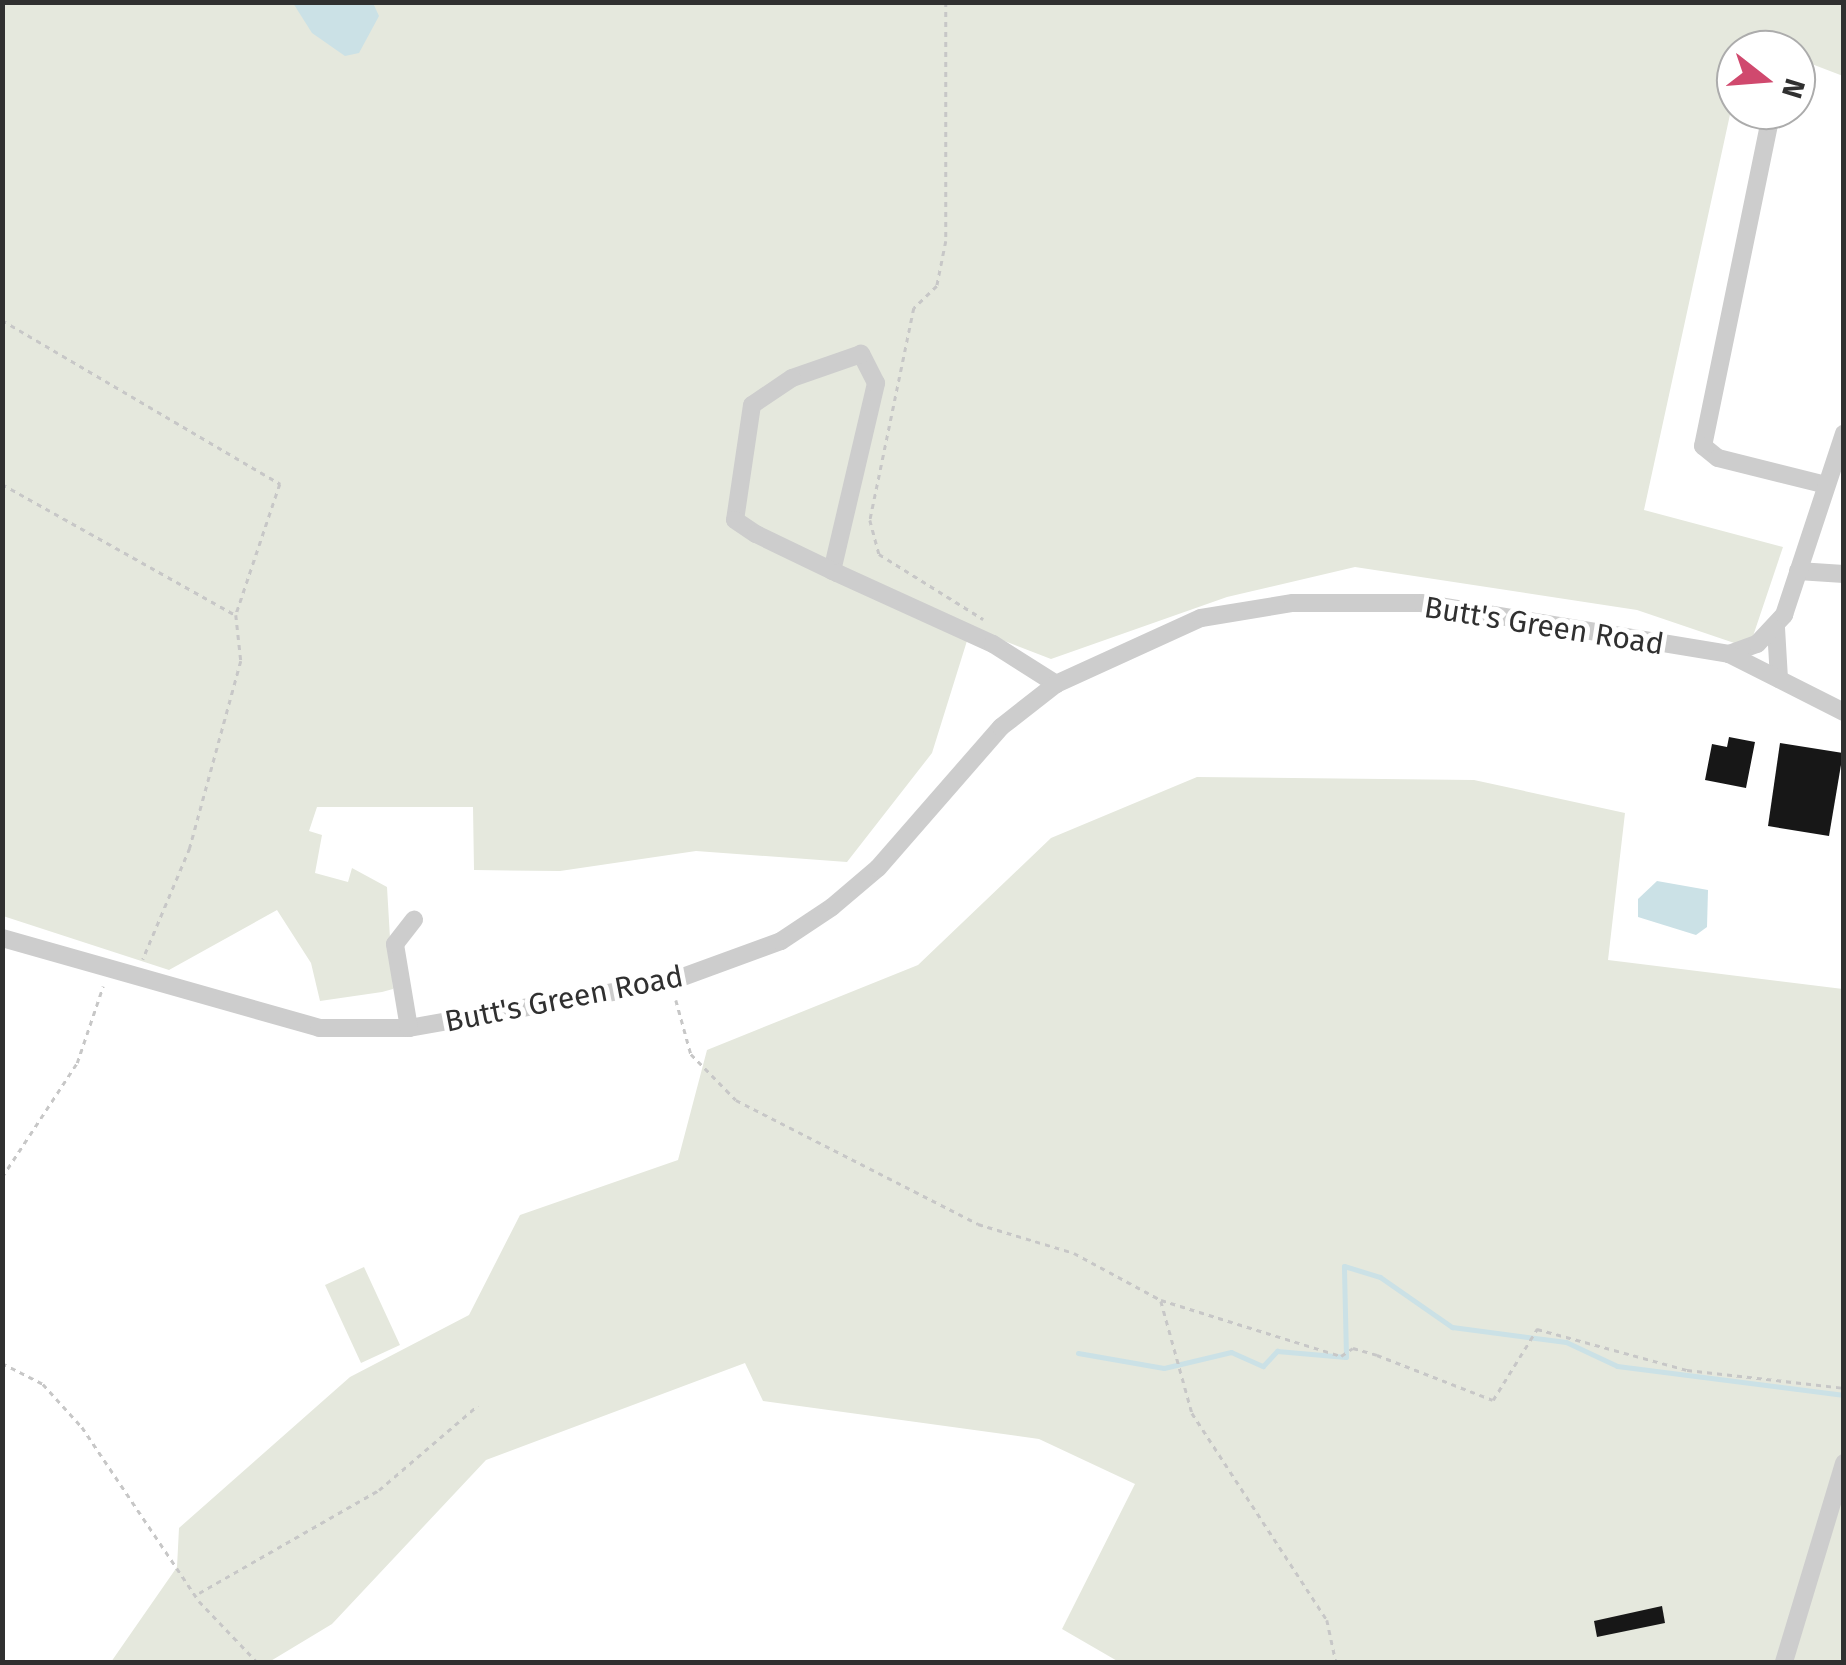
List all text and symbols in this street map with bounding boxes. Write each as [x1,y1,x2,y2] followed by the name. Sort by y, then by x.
[1716,30,1816,130] north arrow
[1775,75,1812,102] text: N
[1422,589,1666,663] street label: Butt's Green Road
[442,958,686,1040] street label: Butt's Green Road

